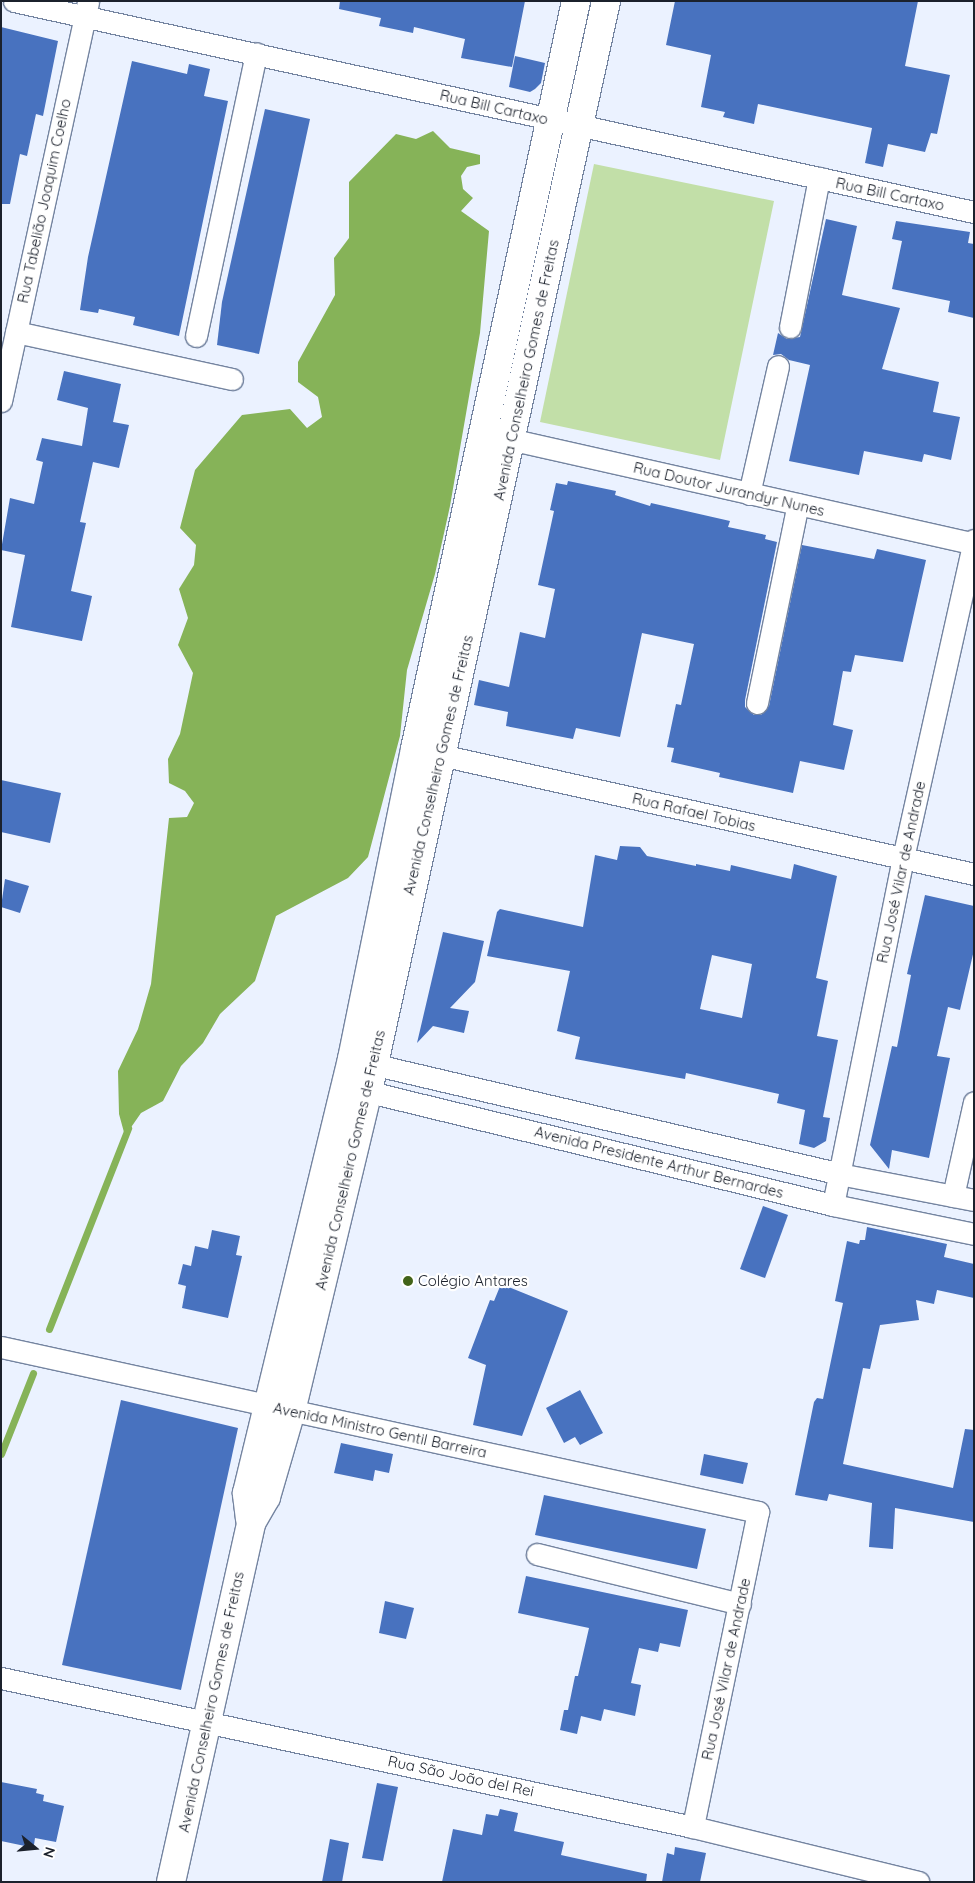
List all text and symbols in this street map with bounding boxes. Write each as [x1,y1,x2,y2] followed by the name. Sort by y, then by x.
[438,86,550,128] street label: Rua Bill Cartaxo
[14,97,74,305] street label: Rua Tabelião Joaquim Coelho
[834,174,946,214] street label: Rua Bill Cartaxo
[490,238,562,502] street label: Avenida Conselheiro Gomes de Freitas
[632,458,826,520] street label: Rua Doutor Jurandyr Nunes
[399,633,477,897] street label: Avenida Conselheiro Gomes de Freitas
[873,779,929,965] street label: Rua José Vilar de Andrade
[631,789,757,835] street label: Rua Rafael Tobias
[311,1028,389,1292] street label: Avenida Conselheiro Gomes de Freitas
[533,1122,785,1202] street label: Avenida Presidente Arthur Bernardes
[418,1272,528,1290] place label: Colégio Antares
[402,1275,414,1287] marker: Colégio Antares
[272,1399,488,1461] street label: Avenida Ministro Gentil Barreira
[175,1570,247,1834] street label: Avenida Conselheiro Gomes de Freitas
[698,1576,754,1762] street label: Rua José Vilar de Andrade
[386,1752,536,1800] street label: Rua São João del Rei
[10,1823,60,1873] north arrow
[39,1845,59,1860] text: N

